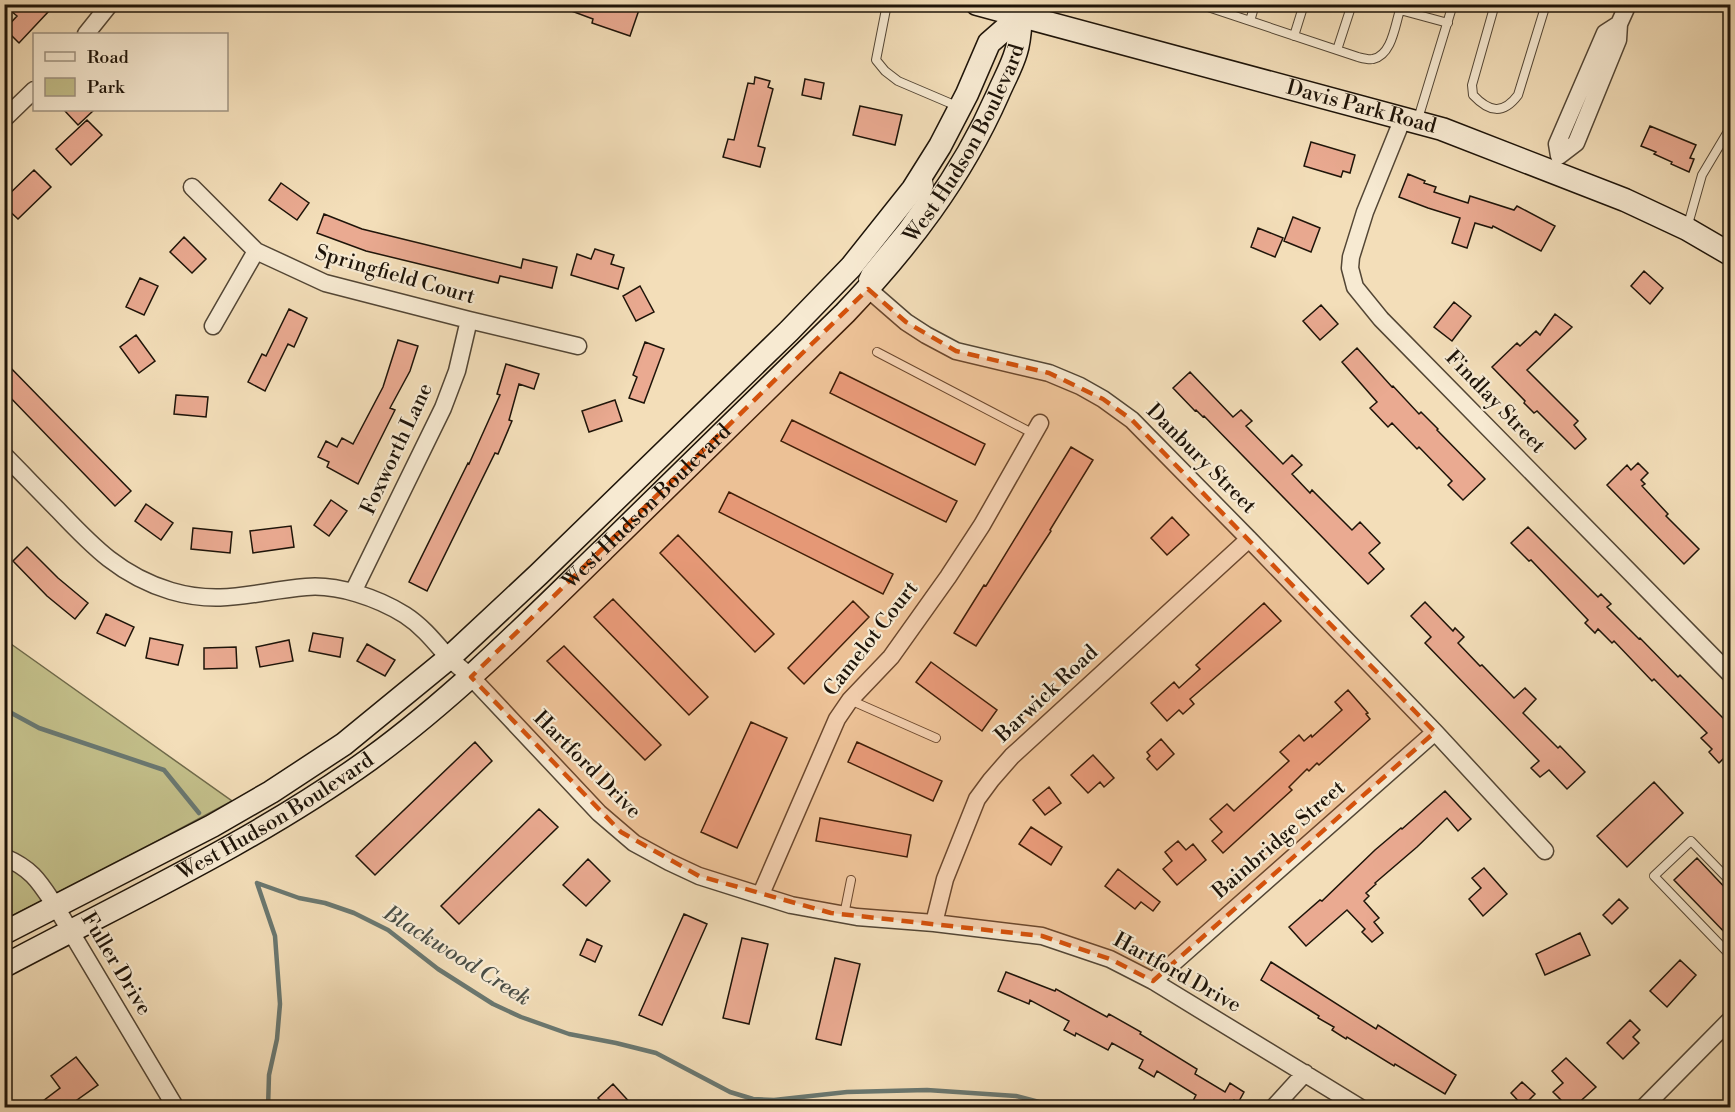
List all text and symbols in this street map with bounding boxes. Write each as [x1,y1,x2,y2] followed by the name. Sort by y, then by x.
[33,33,228,111] legend
[898,41,1031,249] street label: West Hudson Boulevard
[87,46,130,69] text: Road
[1283,75,1439,140] street label: Davis Park Road
[87,76,126,99] text: Park
[312,240,479,310] street label: Springfield Court
[1439,345,1551,459] street label: Findlay Street
[355,379,439,519] street label: Foxworth Lane
[1141,399,1262,520] street label: Danbury Street
[557,419,737,595] street label: West Hudson Boulevard
[818,576,924,702] street label: Camelot Court
[989,640,1104,749] street label: Barwick Road
[528,706,646,824] street label: Hartford Drive
[172,747,379,887] street label: West Hudson Boulevard
[1206,775,1351,905] street label: Bainbridge Street
[377,899,536,1012] water label: Blackwood Creek
[75,908,157,1020] street label: Fuller Drive
[1109,927,1245,1019] street label: Hartford Drive

